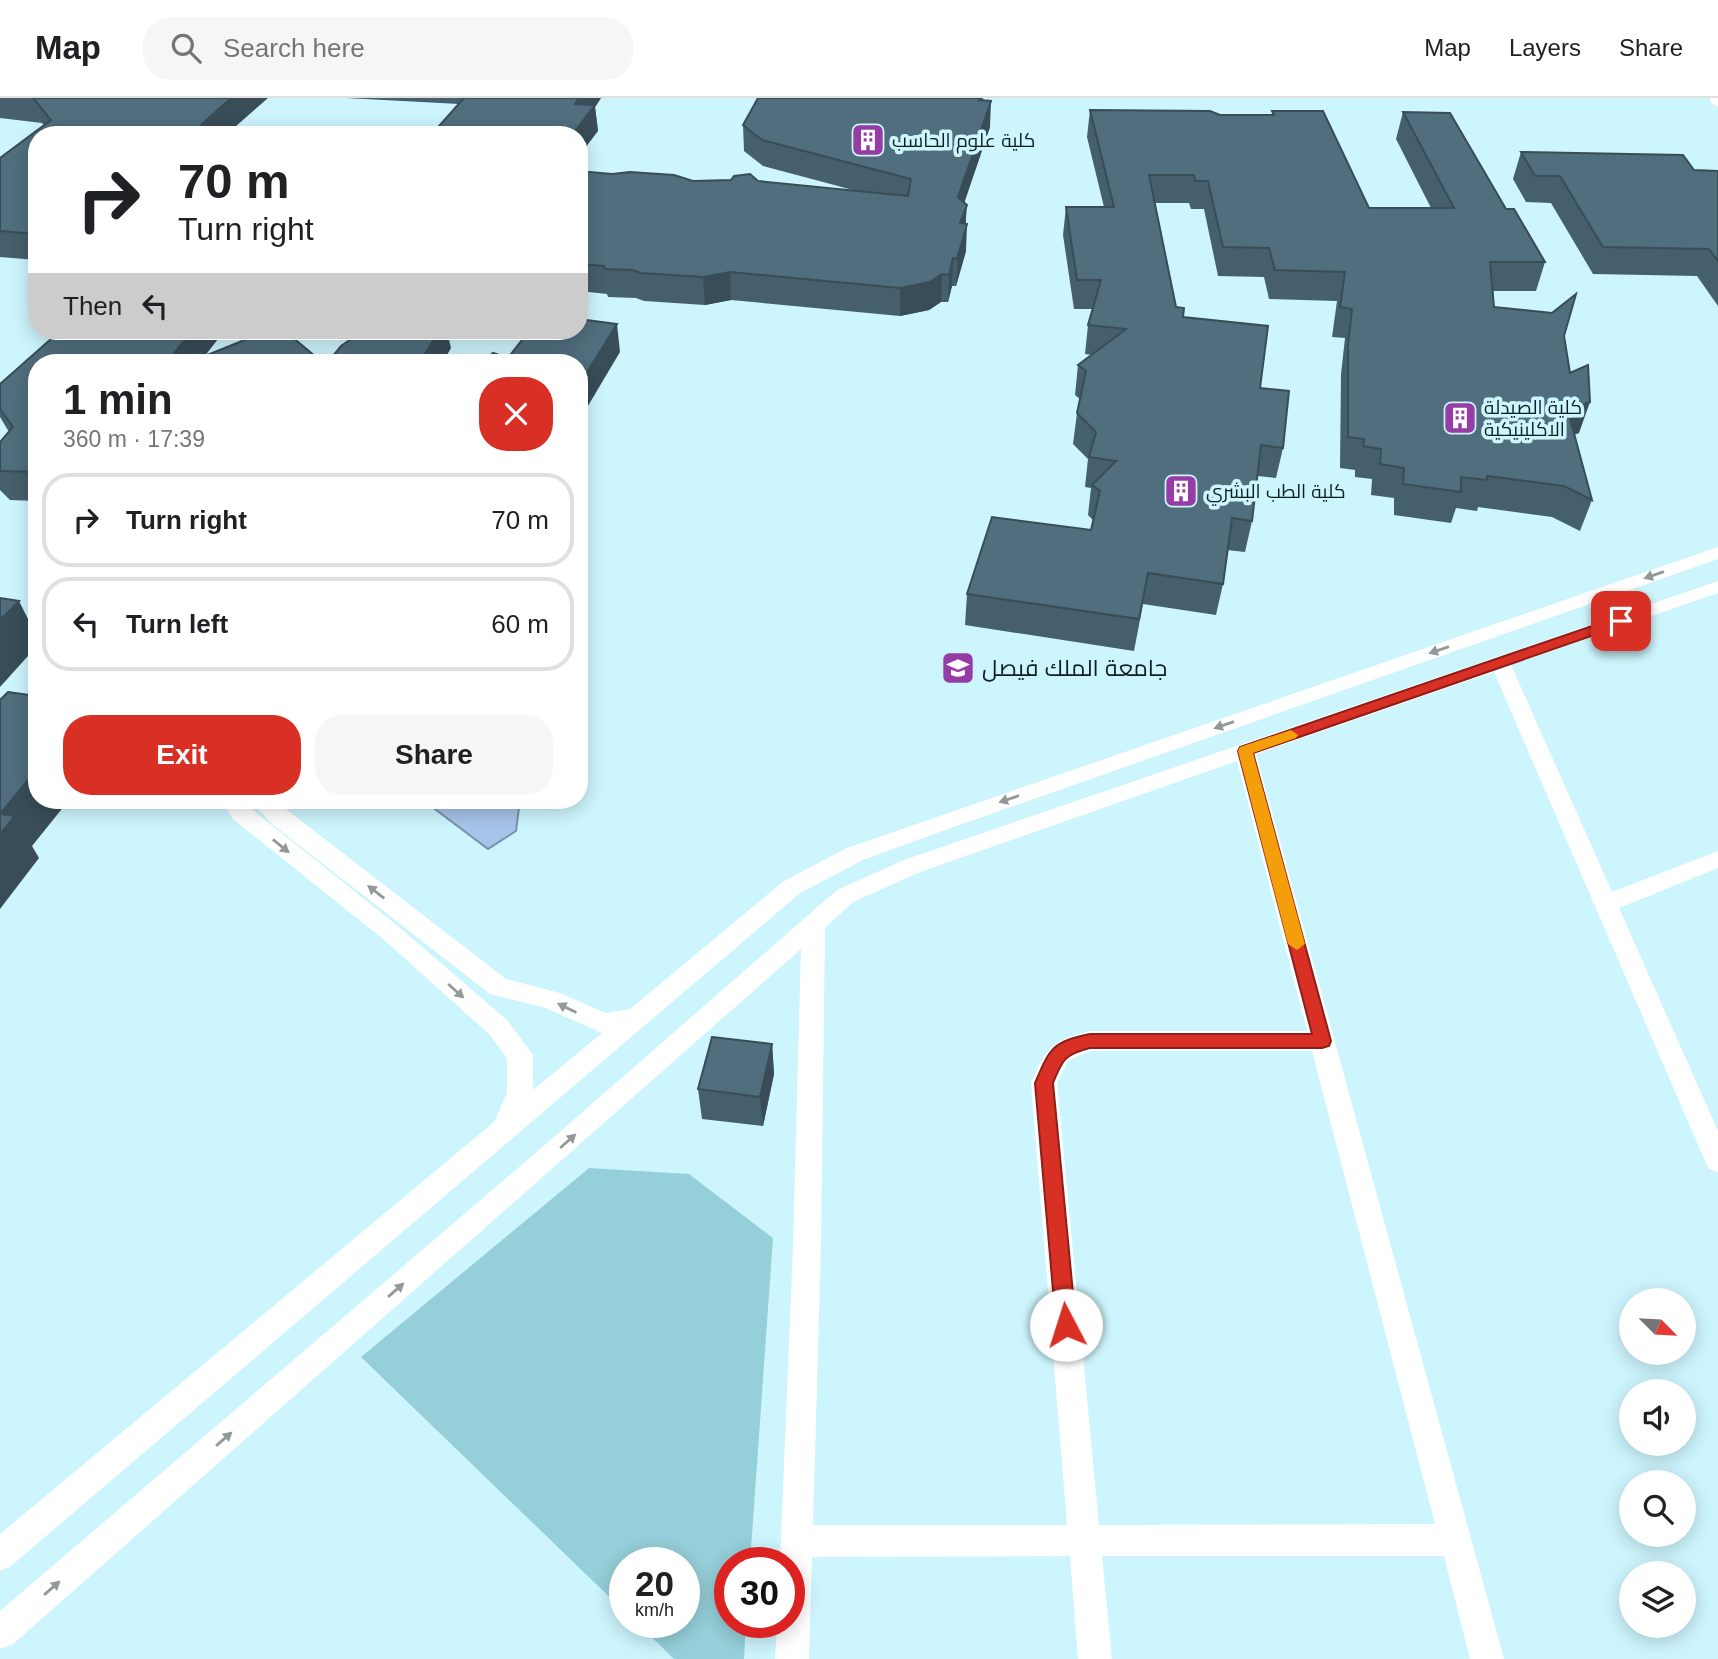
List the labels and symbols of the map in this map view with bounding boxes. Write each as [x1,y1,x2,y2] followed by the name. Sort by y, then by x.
[849,121,887,159] building icon: كلية علوم الحاسب
[892,130,1035,154] place label: كلية علوم الحاسب
[1484,397,1582,440] place label: كلية الصيدلة الاكلينيكية
[1441,399,1479,437] building icon: كلية الصيدلة الاكلينيكية
[1162,472,1200,510] building icon: كلية الطب البشري
[1206,481,1346,506] place label: كلية الطب البشري
[1643,570,1664,581] one-way arrow
[1591,591,1651,651] pin
[1428,645,1449,656] one-way arrow
[939,649,977,687] school or university icon: جامعة الملك فيصل
[982,655,1167,682] place label: جامعة الملك فيصل
[1213,720,1234,731] one-way arrow
[998,794,1019,805] one-way arrow
[272,838,290,853] one-way arrow
[367,885,385,900] one-way arrow
[448,982,465,998] one-way arrow
[557,1003,577,1014] one-way arrow
[559,1134,576,1149] one-way arrow
[387,1283,404,1298] one-way arrow
[1029,1288,1103,1362] position arrow
[1619,1288,1696,1365] north arrow
[215,1432,232,1447] one-way arrow
[714,1547,805,1638] speed limit sign: 30
[43,1581,60,1596] one-way arrow

